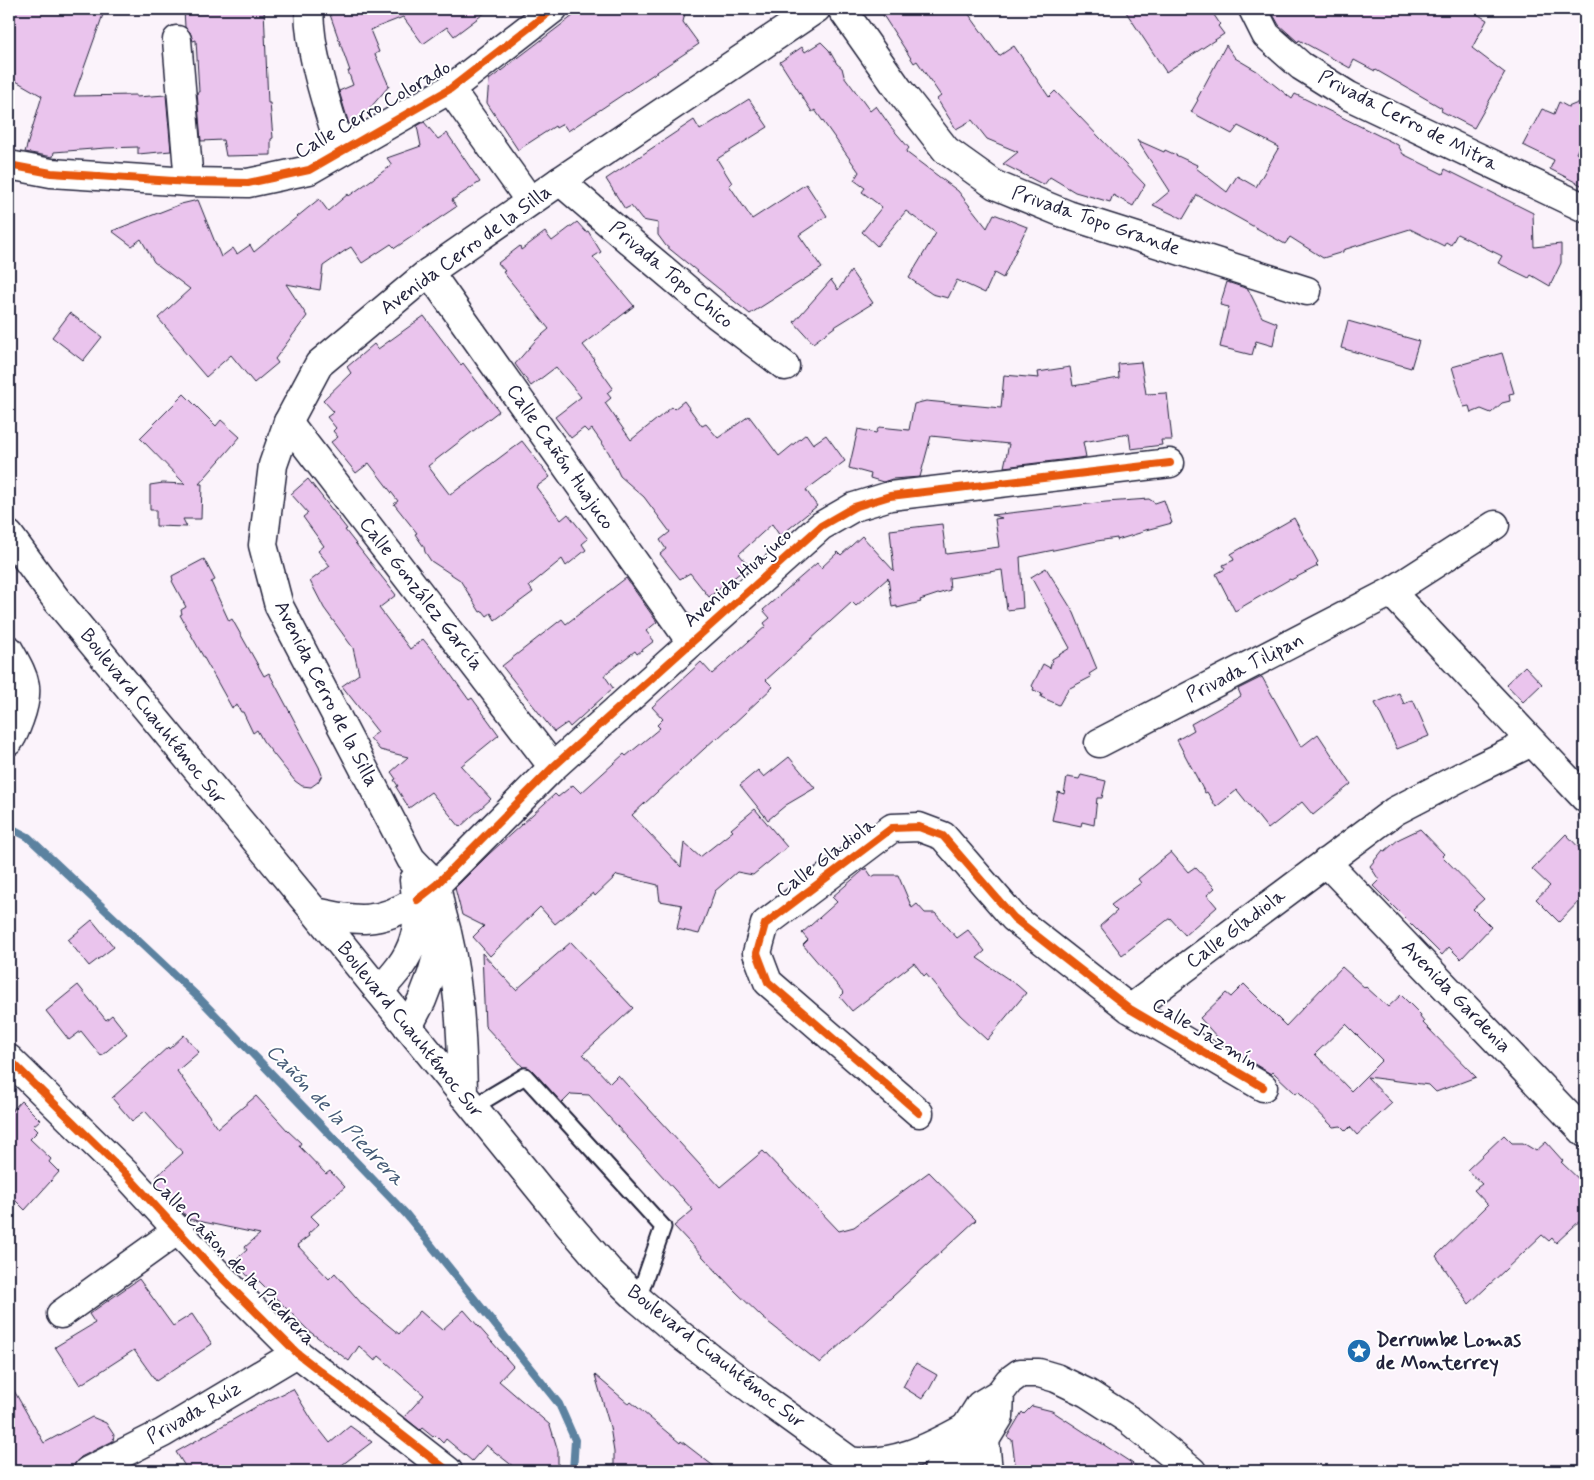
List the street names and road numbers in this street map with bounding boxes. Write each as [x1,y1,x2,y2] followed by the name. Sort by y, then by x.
[290,54,456,166] street label: Calle Cerro Colorado
[1313,64,1504,179] street label: Privada Cerro de Mitra
[375,179,557,321] street label: Avenida Cerro de la Silla
[1008,180,1184,263] street label: Privada Topo Grande
[603,215,739,335] street label: Privada Topo Chico
[500,379,620,535] street label: Calle Cañón Huajuco
[352,512,490,676] street label: Calle González García
[678,522,798,634] street label: Avenida Huajuco
[267,596,385,792] street label: Avenida Cerro de la Silla
[73,623,233,811] street label: Boulevard Cuauhtémoc Sur
[1181,627,1309,709] street label: Privada Tilipan
[771,811,882,904] street label: Calle Gladiola
[1181,882,1292,975] street label: Calle Gladiola
[1395,935,1517,1059] street label: Avenida Gardenia
[330,936,490,1124] street label: Boulevard Cuauhtémoc Sur
[1147,992,1263,1076] street label: Calle Jazmín
[145,1170,321,1352] street label: Calle Cañon de la Piedrera
[621,1279,811,1435] street label: Boulevard Cuauhtémoc Sur
[142,1375,246,1451] street label: Privada Ruíz

